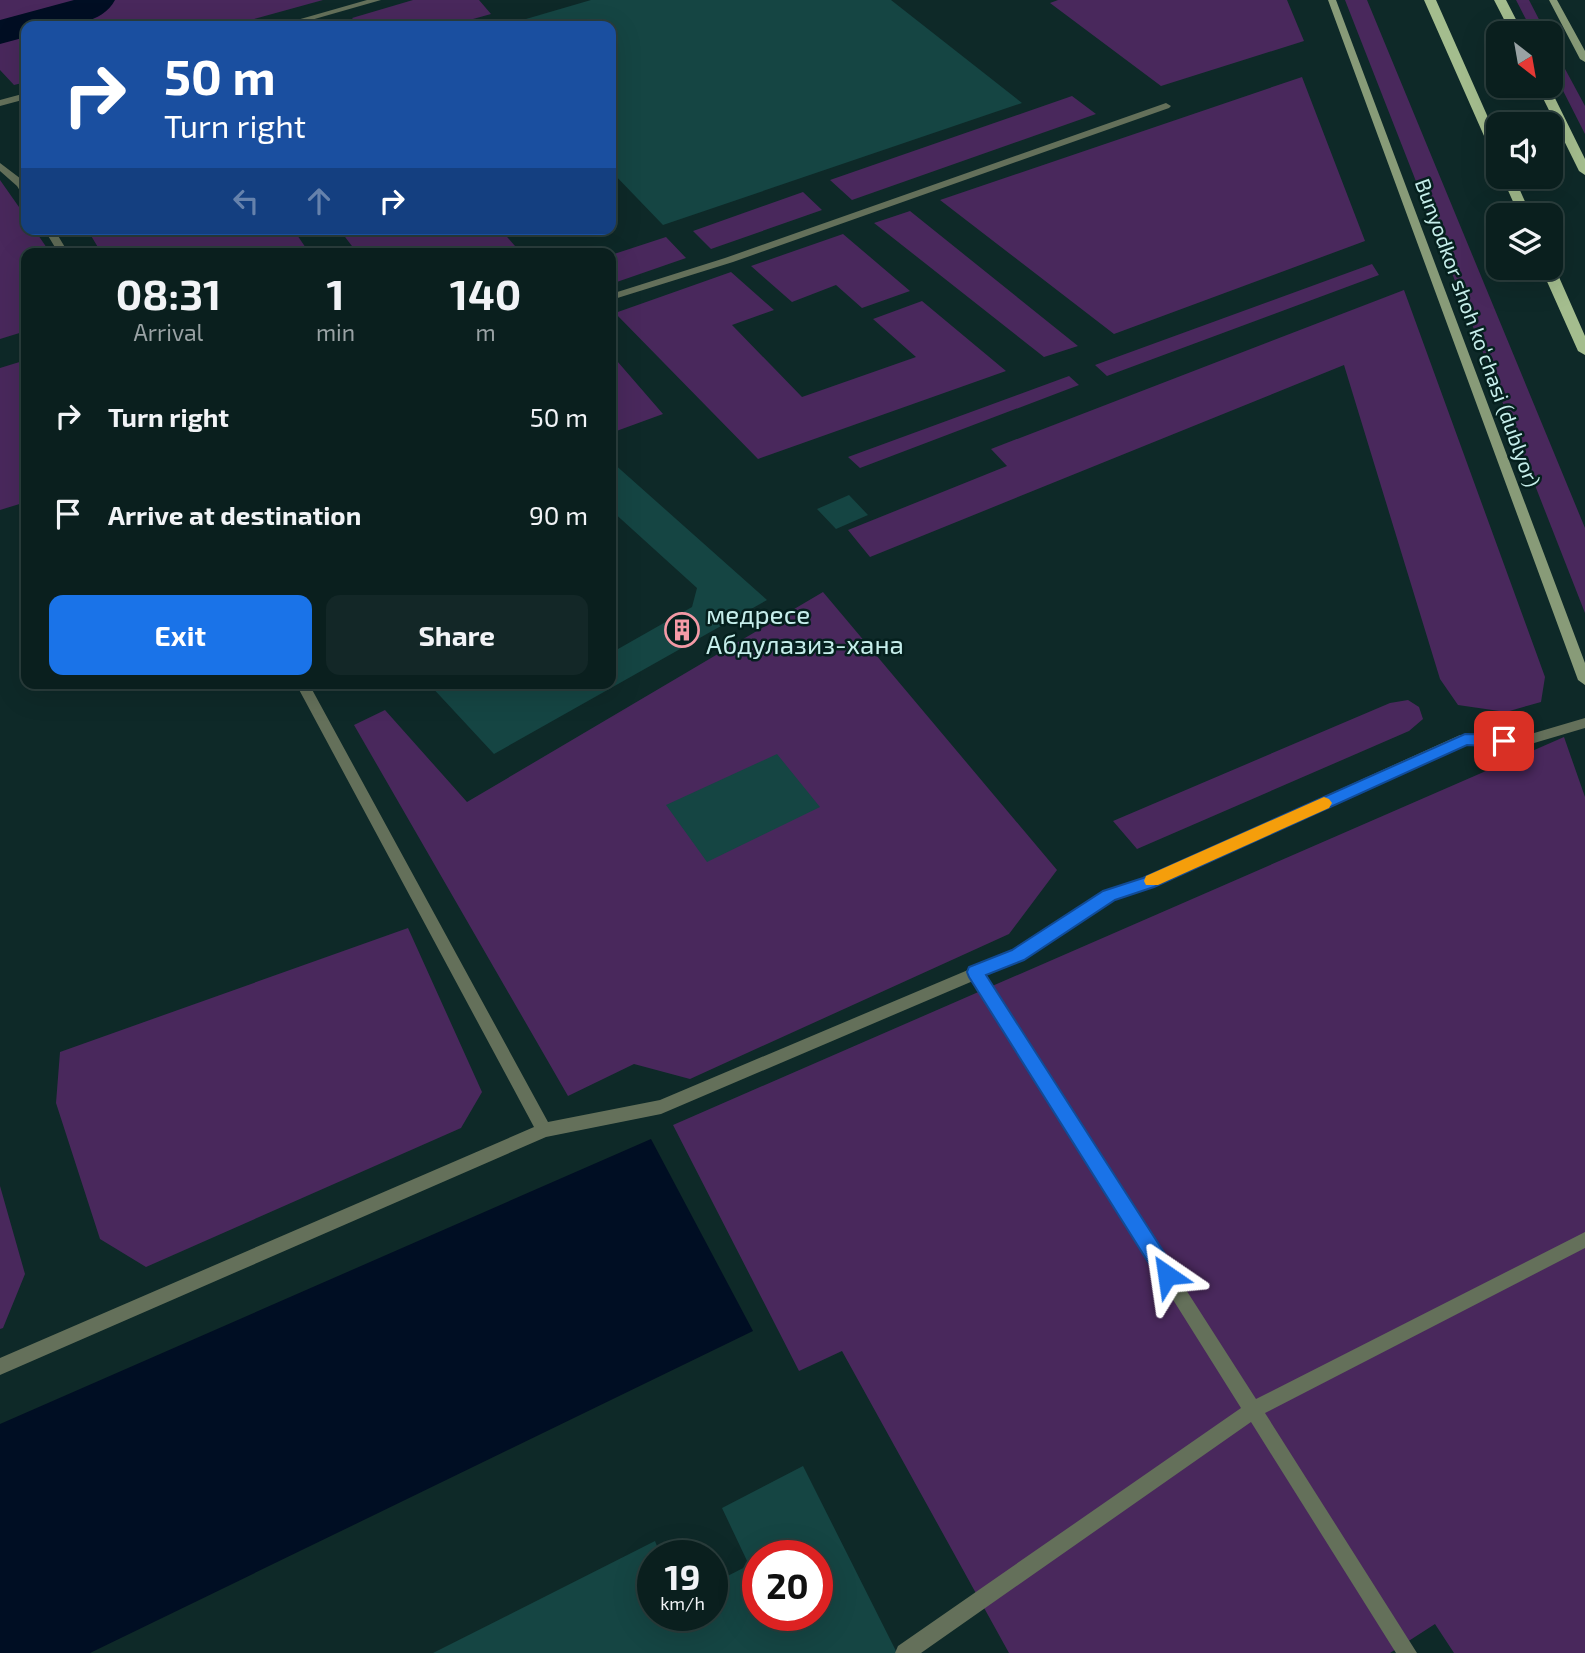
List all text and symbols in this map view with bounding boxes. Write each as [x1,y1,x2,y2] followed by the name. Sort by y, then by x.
[1486,21,1563,98] north arrow
[1486,21,1563,280] map controls
[164,46,276,105] text: 50 m
[49,49,140,140] icon: right
[164,106,306,144] text: Turn right
[1486,112,1563,189] button: sound
[1411,175,1546,490] street label: Bunyodkor shoh koʻchasi (dublyor)
[227,182,265,220] icon: left
[300,182,338,220] icon: ahead
[373,182,411,220] icon: right
[1486,203,1563,280] button: layers
[116,268,221,318] text: 08:31
[326,268,345,318] text: 1
[450,268,521,318] text: 140
[133,318,203,346] text: Arrival
[316,318,355,346] text: min
[475,318,496,346] text: m
[49,397,87,435] icon: right
[108,401,229,432] text: Turn right
[530,401,588,432] text: 50 m
[49,495,87,533] icon: arrive
[108,499,361,530] text: Arrive at destination
[529,499,588,530] text: 90 m
[49,595,312,675] button: Exit
[326,595,588,675] button: Share
[706,598,904,660] place label: медресе Абдулазиз-хана
[663,611,701,649] building icon: медресе Абдулазиз-хана
[1474,711,1534,771] pin
[1485,722,1523,760] icon: arrive
[1130,1238,1204,1312] position arrow
[742,1540,833,1631] speed limit sign: 20
[665,1555,700,1597] text: 19
[660,1592,705,1614] text: km/h

